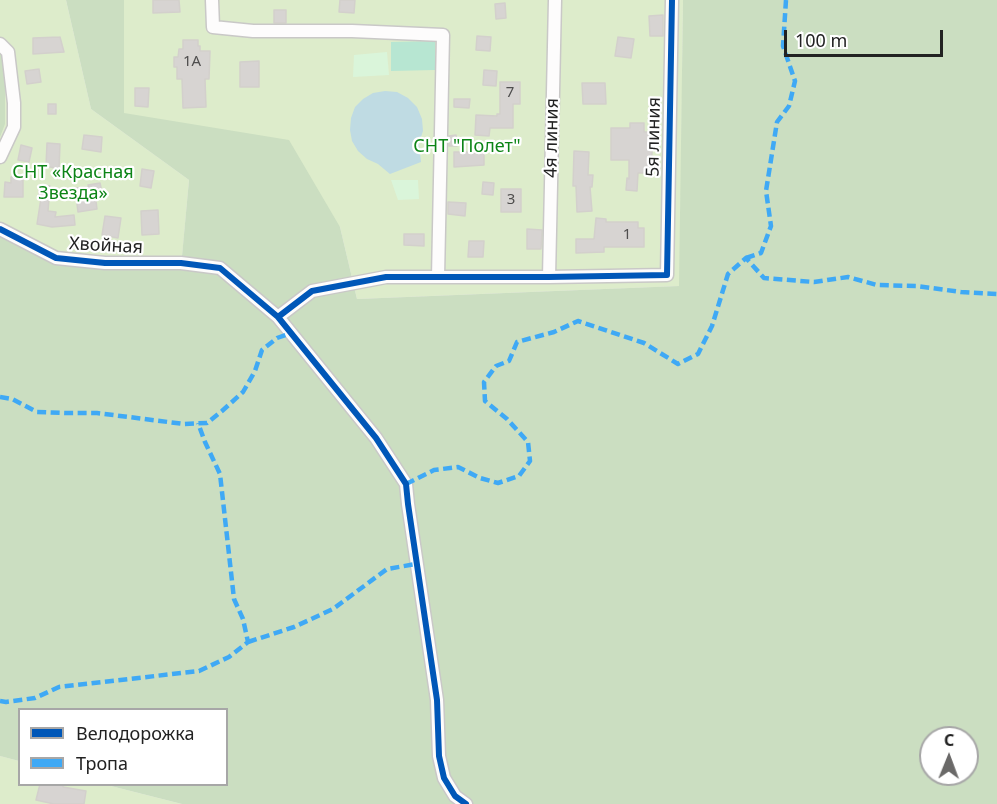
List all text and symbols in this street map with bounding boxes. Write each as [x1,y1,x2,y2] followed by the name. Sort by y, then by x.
[787,18,946,56] scale bar
[795,28,847,52] text: 100 m
[183,53,201,71] house number: 1А
[506,84,514,102] house number: 7
[643,97,665,177] street label: 5я линия
[541,98,563,178] street label: 4я линия
[413,136,521,158] park label: СНТ "Полет"
[12,162,134,204] park label: СНТ «Красная Звезда»
[507,191,515,209] house number: 3
[623,226,631,244] house number: 1
[68,233,144,259] street label: Хвойная
[18,708,228,786] legend
[76,721,194,745] text: Велодорожка
[919,726,979,786] north arrow
[944,729,955,751] text: С
[76,751,128,775] text: Тропа

